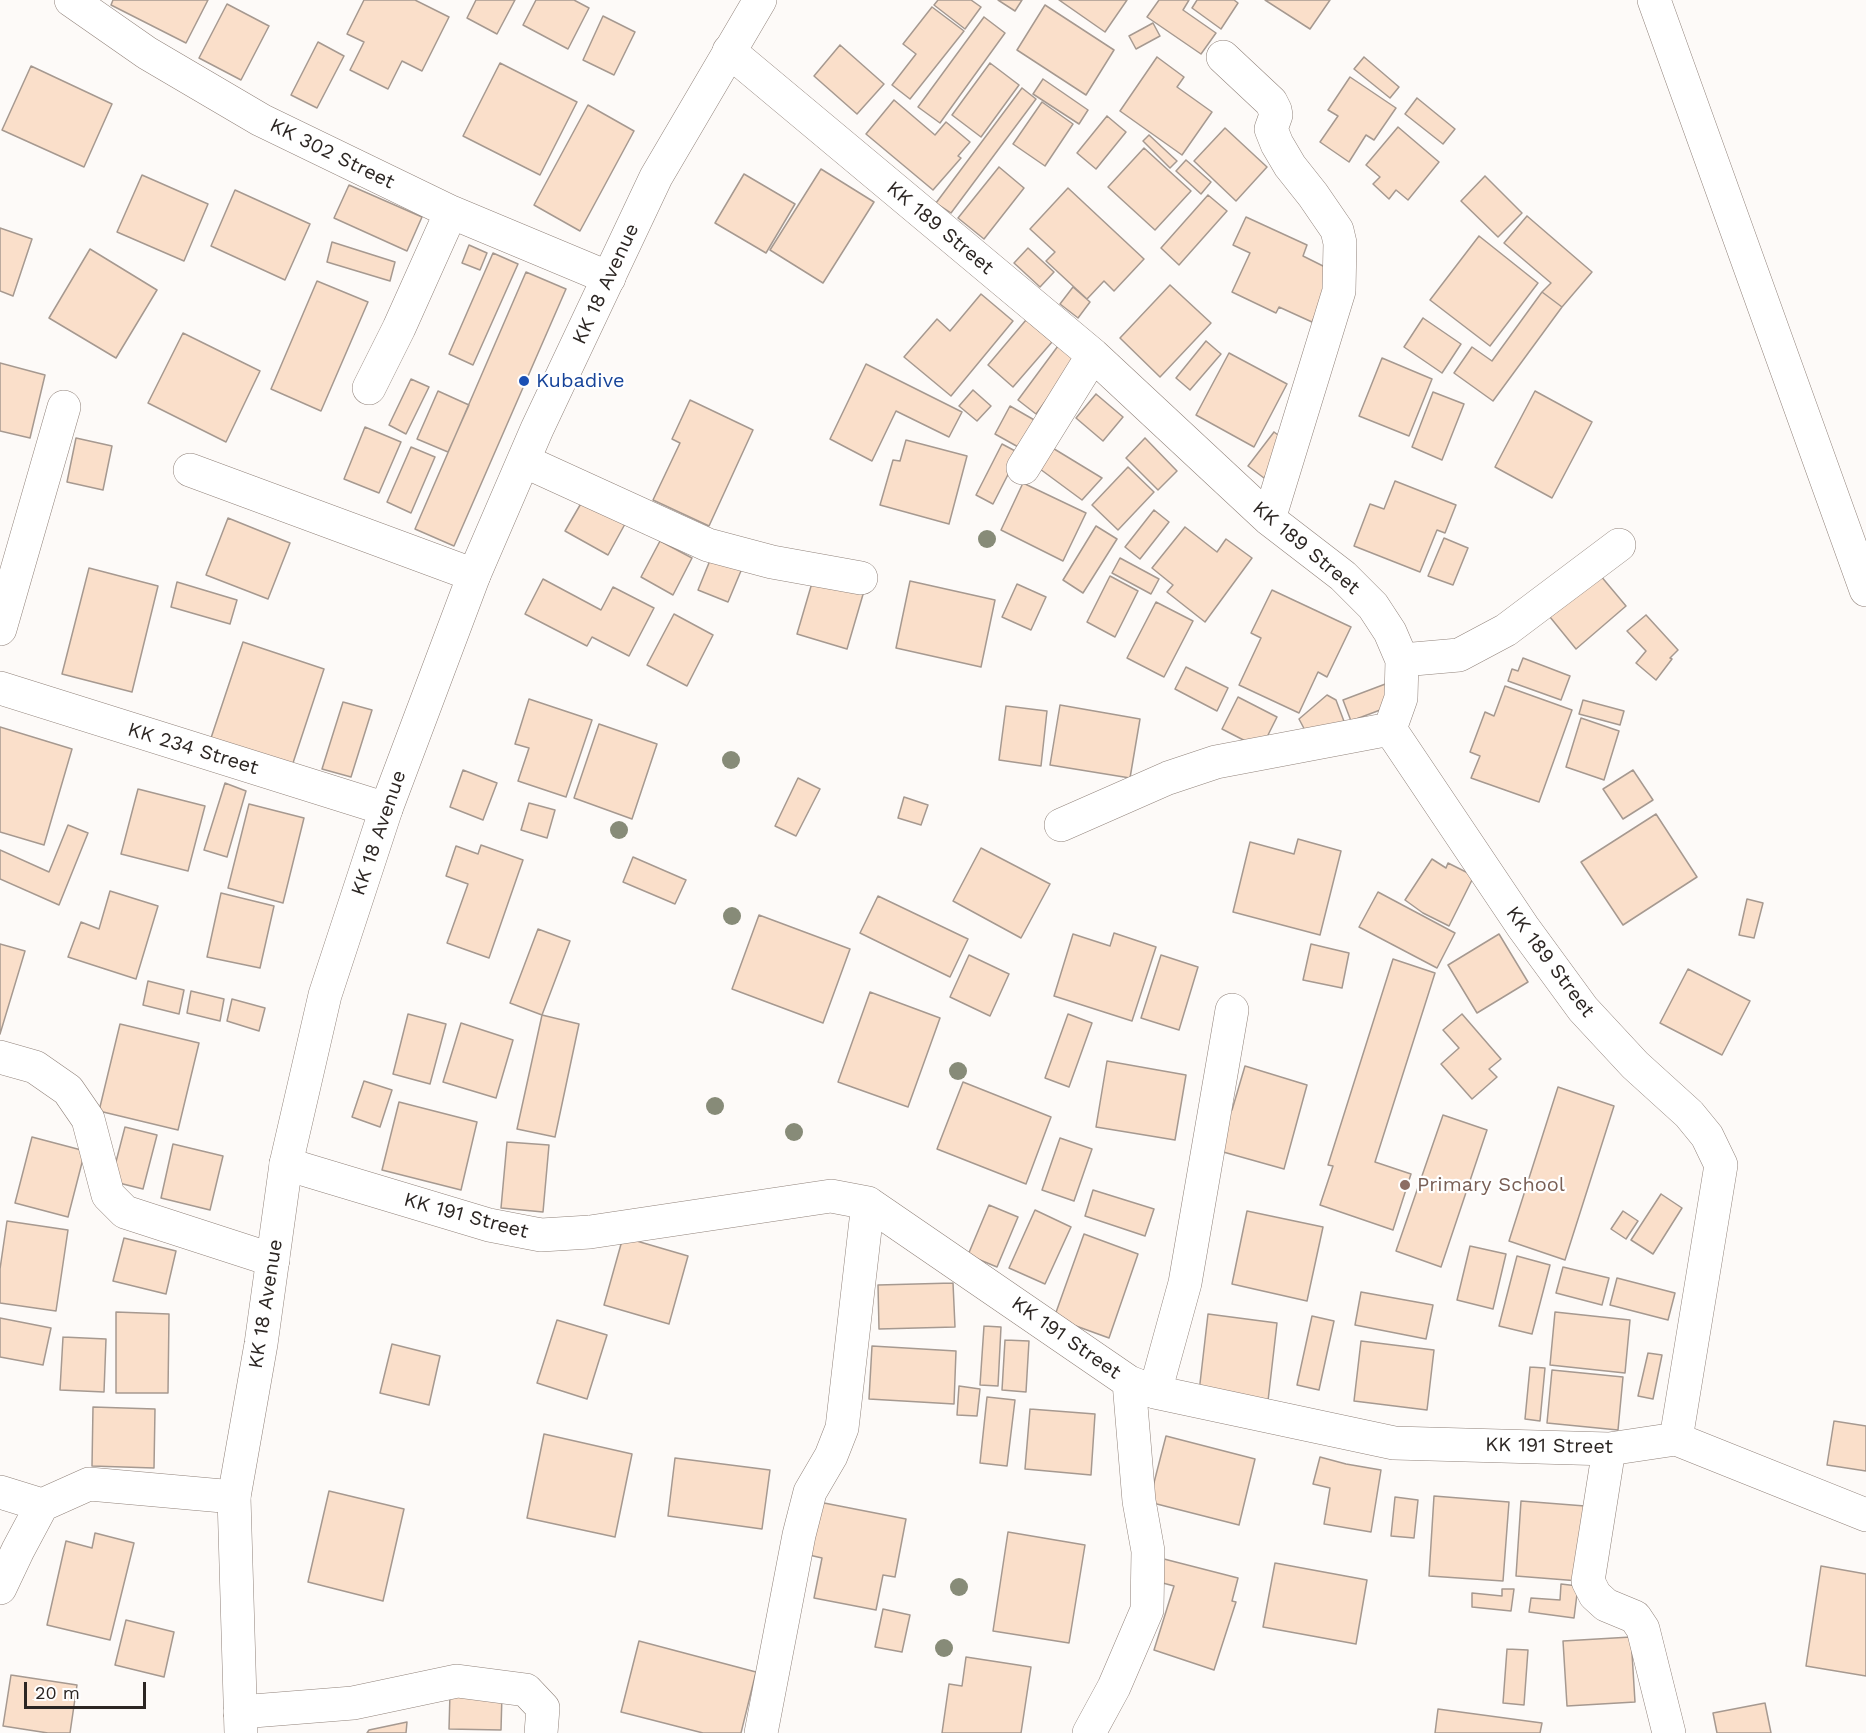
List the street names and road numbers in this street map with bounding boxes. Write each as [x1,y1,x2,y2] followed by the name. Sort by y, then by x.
[266,113,398,195] street label: KK 302 Street
[882,176,998,280] street label: KK 189 Street
[567,220,645,348] street label: KK 18 Avenue
[1248,496,1364,600] street label: KK 189 Street
[125,718,261,780] street label: KK 234 Street
[346,767,412,899] street label: KK 18 Avenue
[1501,902,1599,1022] street label: KK 189 Street
[401,1188,531,1244] street label: KK 191 Street
[244,1238,288,1370] street label: KK 18 Avenue
[1007,1291,1125,1385] street label: KK 191 Street
[1485,1433,1613,1459] street label: KK 191 Street

